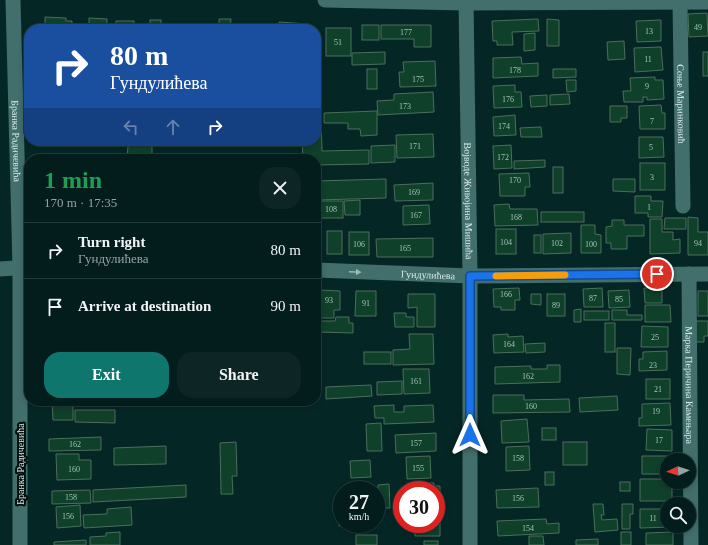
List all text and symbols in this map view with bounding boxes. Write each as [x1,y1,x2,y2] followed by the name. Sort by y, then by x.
[694,23,702,32] house number: 49
[645,27,653,36] house number: 13
[400,28,412,37] house number: 177
[334,38,342,47] house number: 51
[44,40,96,92] icon: right
[110,40,168,71] text: 80 m
[644,55,652,64] house number: 11
[675,64,688,144] street label: Соње Маринковић
[509,66,521,75] house number: 178
[110,73,208,93] text: Гундулићева
[412,75,424,84] house number: 175
[645,82,649,91] house number: 9
[502,95,514,104] house number: 176
[10,100,23,182] street label: Бранка Радичевића
[399,102,411,111] house number: 173
[120,116,142,138] icon: left
[162,116,184,138] icon: ahead
[204,116,226,138] icon: right
[650,117,654,126] house number: 7
[498,122,510,131] house number: 174
[409,142,421,151] house number: 171
[463,142,475,260] street label: Војводе Живојина Мишића
[649,143,653,152] house number: 5
[497,153,509,162] house number: 172
[44,167,102,193] text: 1 min
[259,167,301,209] button: close
[650,173,654,182] house number: 3
[509,176,521,185] house number: 170
[408,188,420,197] house number: 169
[44,195,117,210] text: 170 m · 17:35
[647,203,651,212] house number: 1
[325,205,337,214] house number: 108
[410,211,422,220] house number: 167
[510,213,522,222] house number: 168
[78,234,145,250] text: Turn right
[500,238,512,247] house number: 104
[551,239,563,248] house number: 102
[694,239,702,248] house number: 94
[44,240,66,262] icon: right
[353,240,365,249] house number: 106
[585,240,597,249] house number: 100
[271,242,301,258] text: 80 m
[399,244,411,253] house number: 165
[78,251,148,266] text: Гундулићева
[640,257,674,291] pin
[646,263,668,285] icon: arrive
[401,268,456,281] street label: Гундулићева
[349,269,362,275] one-way arrow
[500,290,512,299] house number: 166
[589,294,597,303] house number: 87
[615,295,623,304] house number: 85
[44,296,66,318] icon: arrive
[325,296,333,305] house number: 93
[78,298,211,314] text: Arrive at destination
[271,298,301,314] text: 90 m
[362,299,370,308] house number: 91
[552,301,560,310] house number: 89
[684,326,696,444] street label: Марка Перичина Камењара
[651,333,659,342] house number: 25
[503,340,515,349] house number: 164
[44,352,169,398] button: Exit
[177,352,301,398] button: Share
[649,361,657,370] house number: 23
[522,372,534,381] house number: 162
[410,377,422,386] house number: 161
[654,385,662,394] house number: 21
[525,402,537,411] house number: 160
[652,407,660,416] house number: 19
[449,414,491,456] position arrow
[15,423,26,505] street label: Бранка Радичевића
[655,436,663,445] house number: 17
[410,439,422,448] house number: 157
[69,440,81,449] house number: 162
[660,453,696,489] north arrow
[660,453,696,533] map controls
[512,454,524,463] house number: 158
[412,464,424,473] house number: 155
[68,465,80,474] house number: 160
[393,481,445,533] speed limit sign: 30
[349,491,369,513] text: 27
[65,493,77,502] house number: 158
[512,494,524,503] house number: 156
[660,497,696,533] button: search
[349,511,369,522] text: km/h
[62,512,74,521] house number: 156
[649,514,657,523] house number: 11
[522,524,534,533] house number: 154

